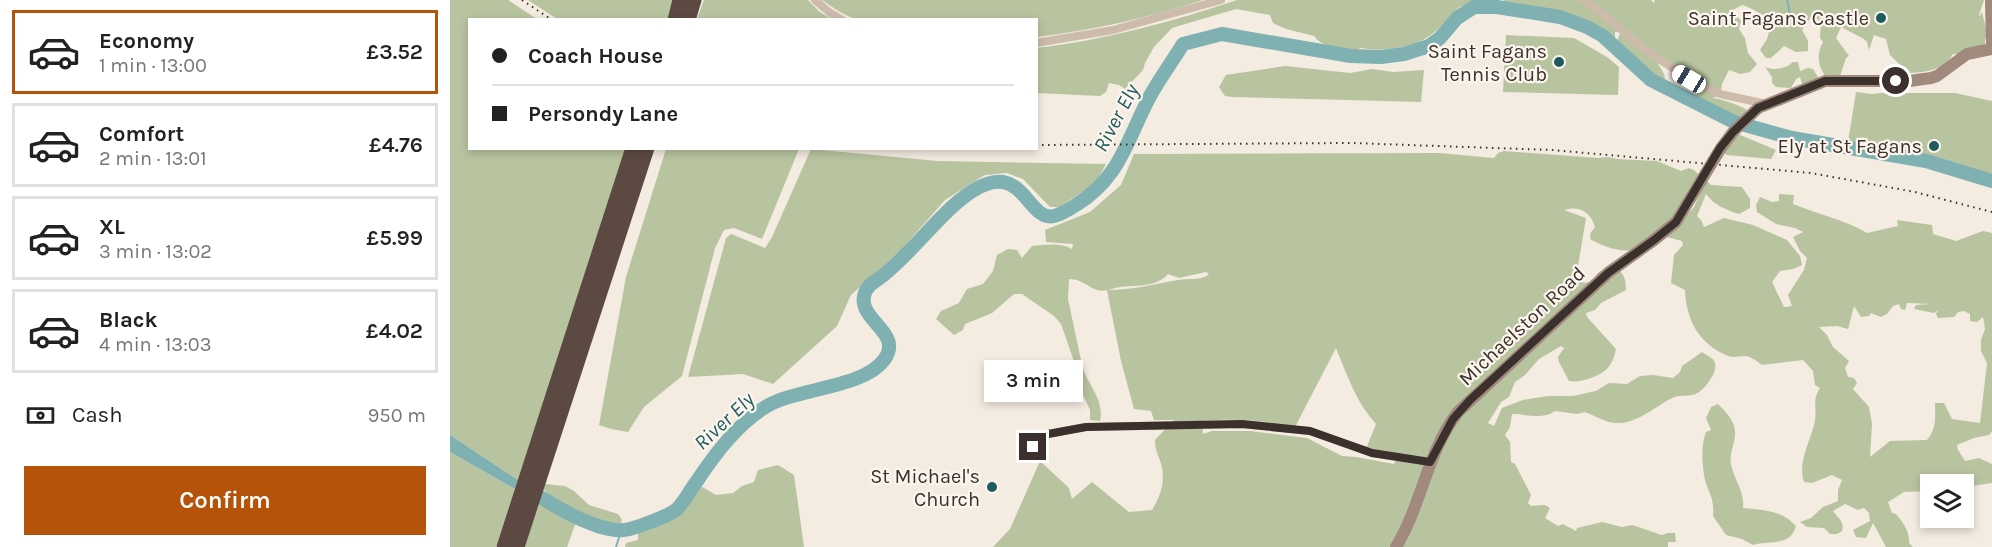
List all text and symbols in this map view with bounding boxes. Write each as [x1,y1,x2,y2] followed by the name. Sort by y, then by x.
[1688,7,1869,30] place label: Saint Fagans Castle
[1874,11,1888,25] marker: Saint Fagans Castle
[27,25,81,79] icon: car
[99,28,194,54] text: Economy
[366,39,423,65] text: £3.52
[1428,40,1547,86] place label: Saint Fagans Tennis Club
[528,43,663,69] text: Coach House
[99,54,207,77] text: 1 min · 13:00
[1552,55,1566,69] marker: Saint Fagans Tennis Club
[1669,62,1709,96] car
[1882,67,1909,94] route start
[1088,79,1144,156] water label: River Ely
[528,101,678,127] text: Persondy Lane
[27,118,81,172] icon: car
[99,121,184,147] text: Comfort
[369,132,423,158] text: £4.76
[1778,135,1922,158] place label: Ely at St Fagans
[1927,139,1941,153] marker: Ely at St Fagans
[99,147,207,170] text: 2 min · 13:01
[27,211,81,265] icon: car
[99,214,125,240] text: XL
[366,225,423,251] text: £5.99
[99,240,212,263] text: 3 min · 13:02
[1454,262,1590,390] street label: Michaelston Road
[27,304,81,358] icon: car
[99,307,158,333] text: Black
[366,318,423,344] text: £4.02
[99,333,211,356] text: 4 min · 13:03
[984,360,1082,402] callout: 3 min
[1006,369,1061,392] text: 3 min
[689,387,760,455] water label: River Ely
[24,399,57,432] icon: cash
[72,402,122,428] text: Cash
[368,404,426,427] text: 950 m
[1019,433,1046,460] route end
[870,465,980,511] place label: St Michael's Church
[24,466,426,535] button: Confirm
[1920,474,1974,528] map controls
[1920,474,1974,528] button: layers
[985,480,999,494] marker: St Michael's Church

